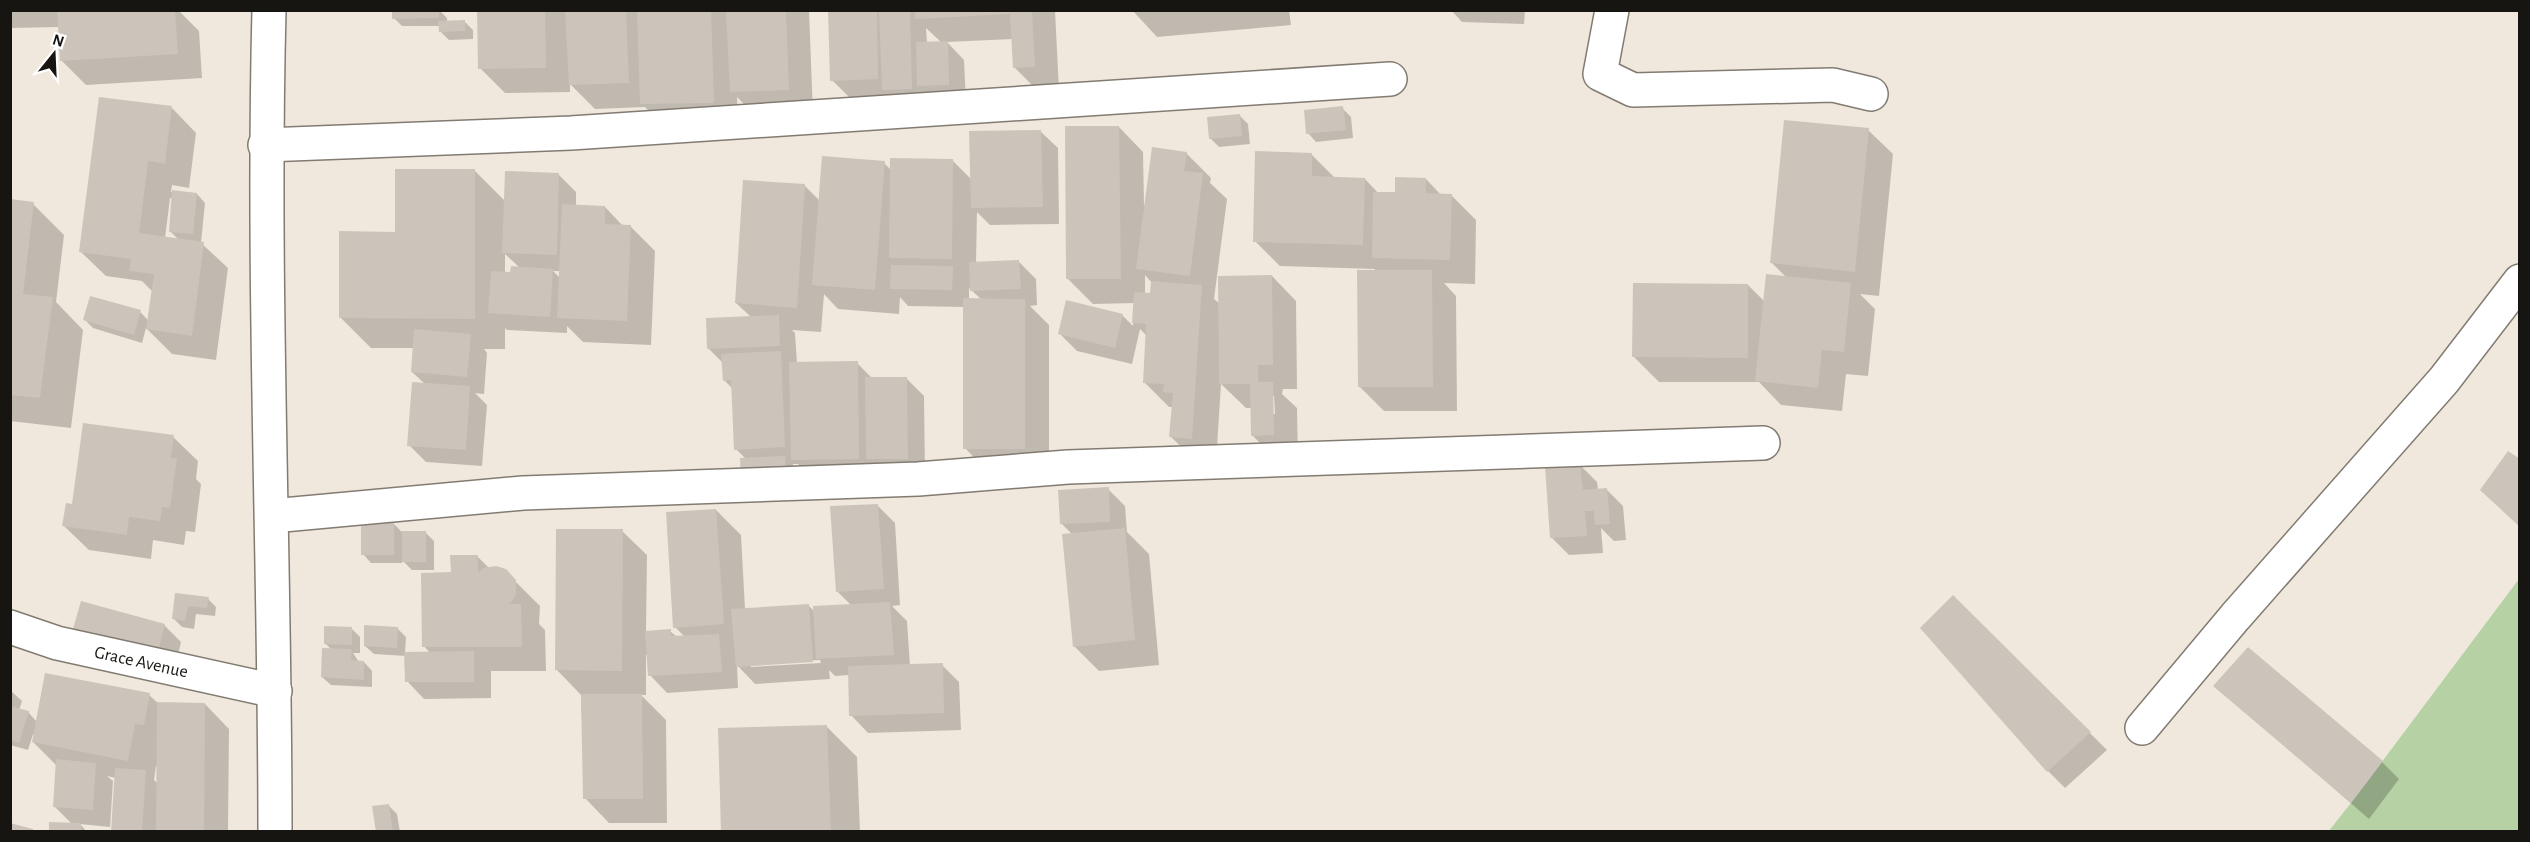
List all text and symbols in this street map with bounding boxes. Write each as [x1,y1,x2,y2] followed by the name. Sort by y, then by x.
[24,24,84,84] north arrow
[51,31,66,50] text: N
[93,644,190,682] street label: Grace Avenue

